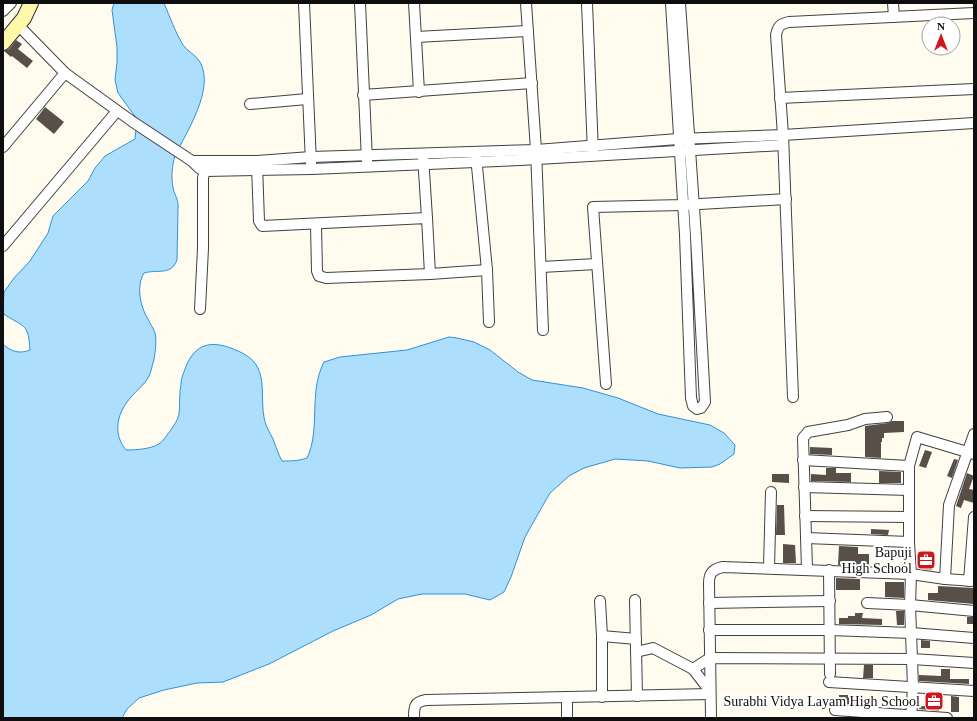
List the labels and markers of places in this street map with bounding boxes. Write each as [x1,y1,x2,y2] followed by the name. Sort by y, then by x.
[842,545,912,576] place label: Bapuji High School
[915,549,937,571] office icon: Bapuji High School
[923,690,945,712] office icon: Surabhi Vidya Layam High School
[724,694,920,709] place label: Surabhi Vidya Layam High School

